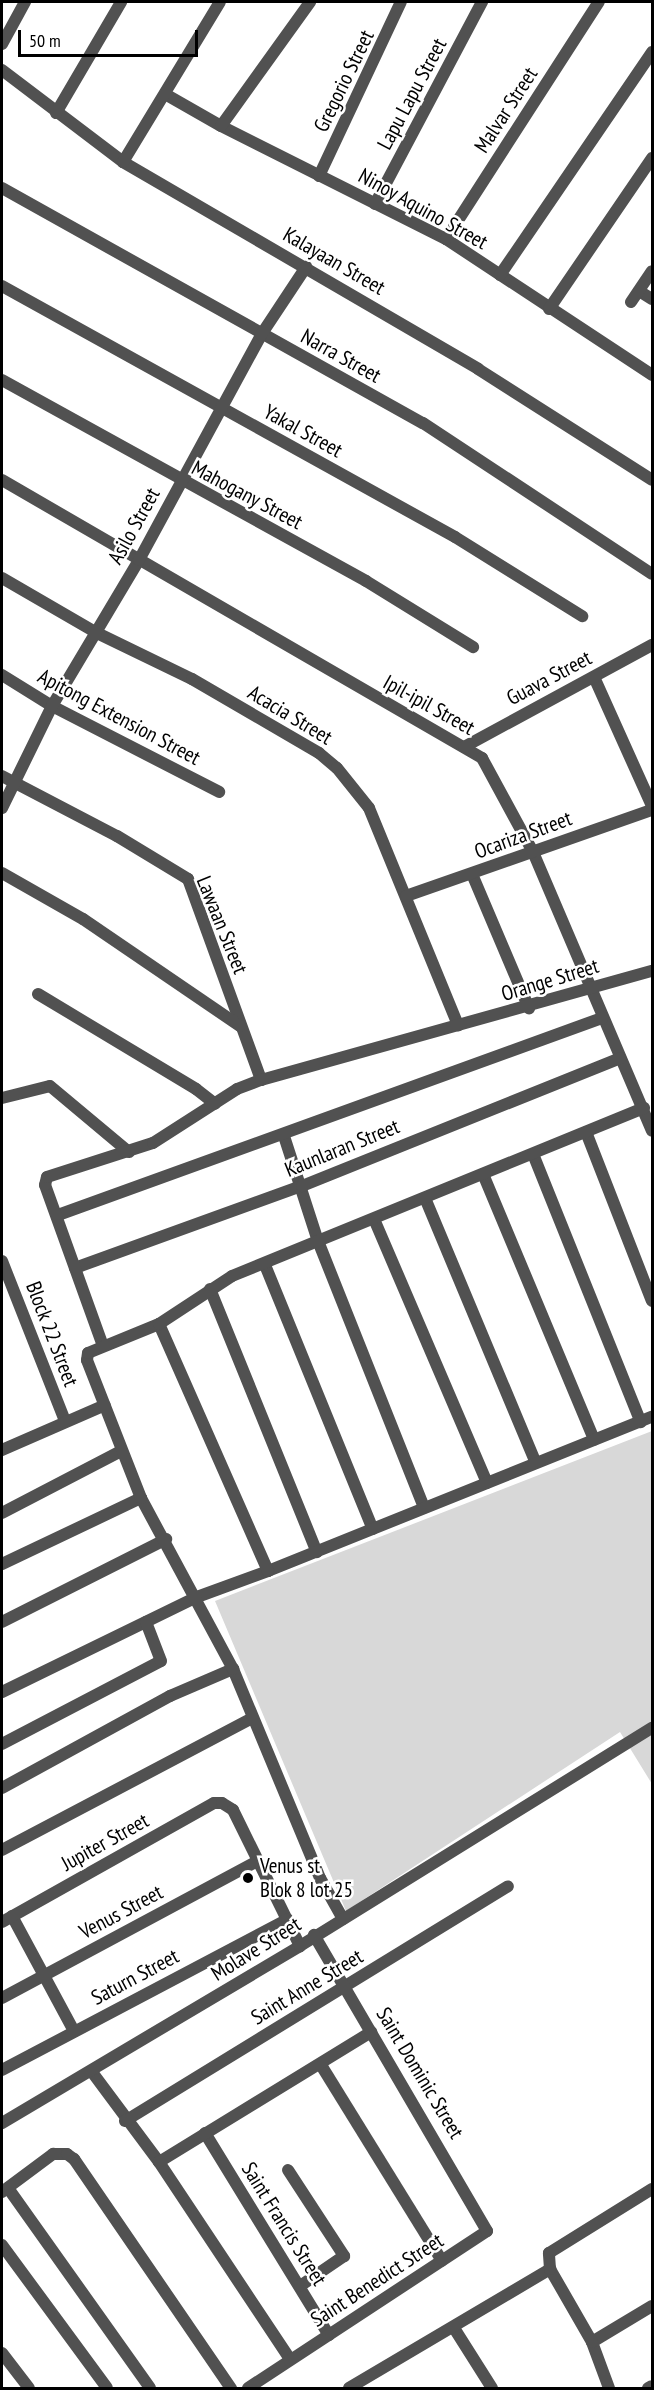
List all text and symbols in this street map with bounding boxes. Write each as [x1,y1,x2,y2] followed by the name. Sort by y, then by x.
[21,18,201,56] scale bar
[309,26,379,136] street label: Gregorio Street
[29,29,61,52] text: 50 m
[372,34,452,154] street label: Lapu Lapu Street
[469,63,543,157] street label: Malvar Street
[354,163,492,255] street label: Ninoy Aquino Street
[279,222,389,300] street label: Kalayaan Street
[297,324,385,388] street label: Narra Street
[259,399,347,463] street label: Yakal Street
[187,455,307,535] street label: Mahogany Street
[103,483,165,569] street label: Asilo Street
[502,645,596,711] street label: Guava Street
[34,664,204,770] street label: Apitong Extension Street
[379,670,479,740] street label: Ipil-ipil Street
[243,680,337,750] street label: Acacia Street
[471,806,575,864] street label: Ocariza Street
[191,872,253,978] street label: Lawaan Street
[498,953,602,1007] street label: Orange Street
[281,1114,403,1182] street label: Kaunlaran Street
[20,1278,84,1390] street label: Block 22 Street
[57,1808,153,1876] street label: Jupiter Street
[260,1853,353,1903] place label: Venus st Blok 8 lot 25
[241,1871,255,1885] marker: Venus st Blok 8 lot 25
[75,1880,167,1944] street label: Venus Street
[207,1912,305,1986] street label: Molave Street
[87,1944,183,2010] street label: Saturn Street
[246,1944,368,2030] street label: Saint Anne Street
[371,2003,469,2143] street label: Saint Dominic Street
[236,2158,332,2290] street label: Saint Francis Street
[306,2228,448,2332] street label: Saint Benedict Street

